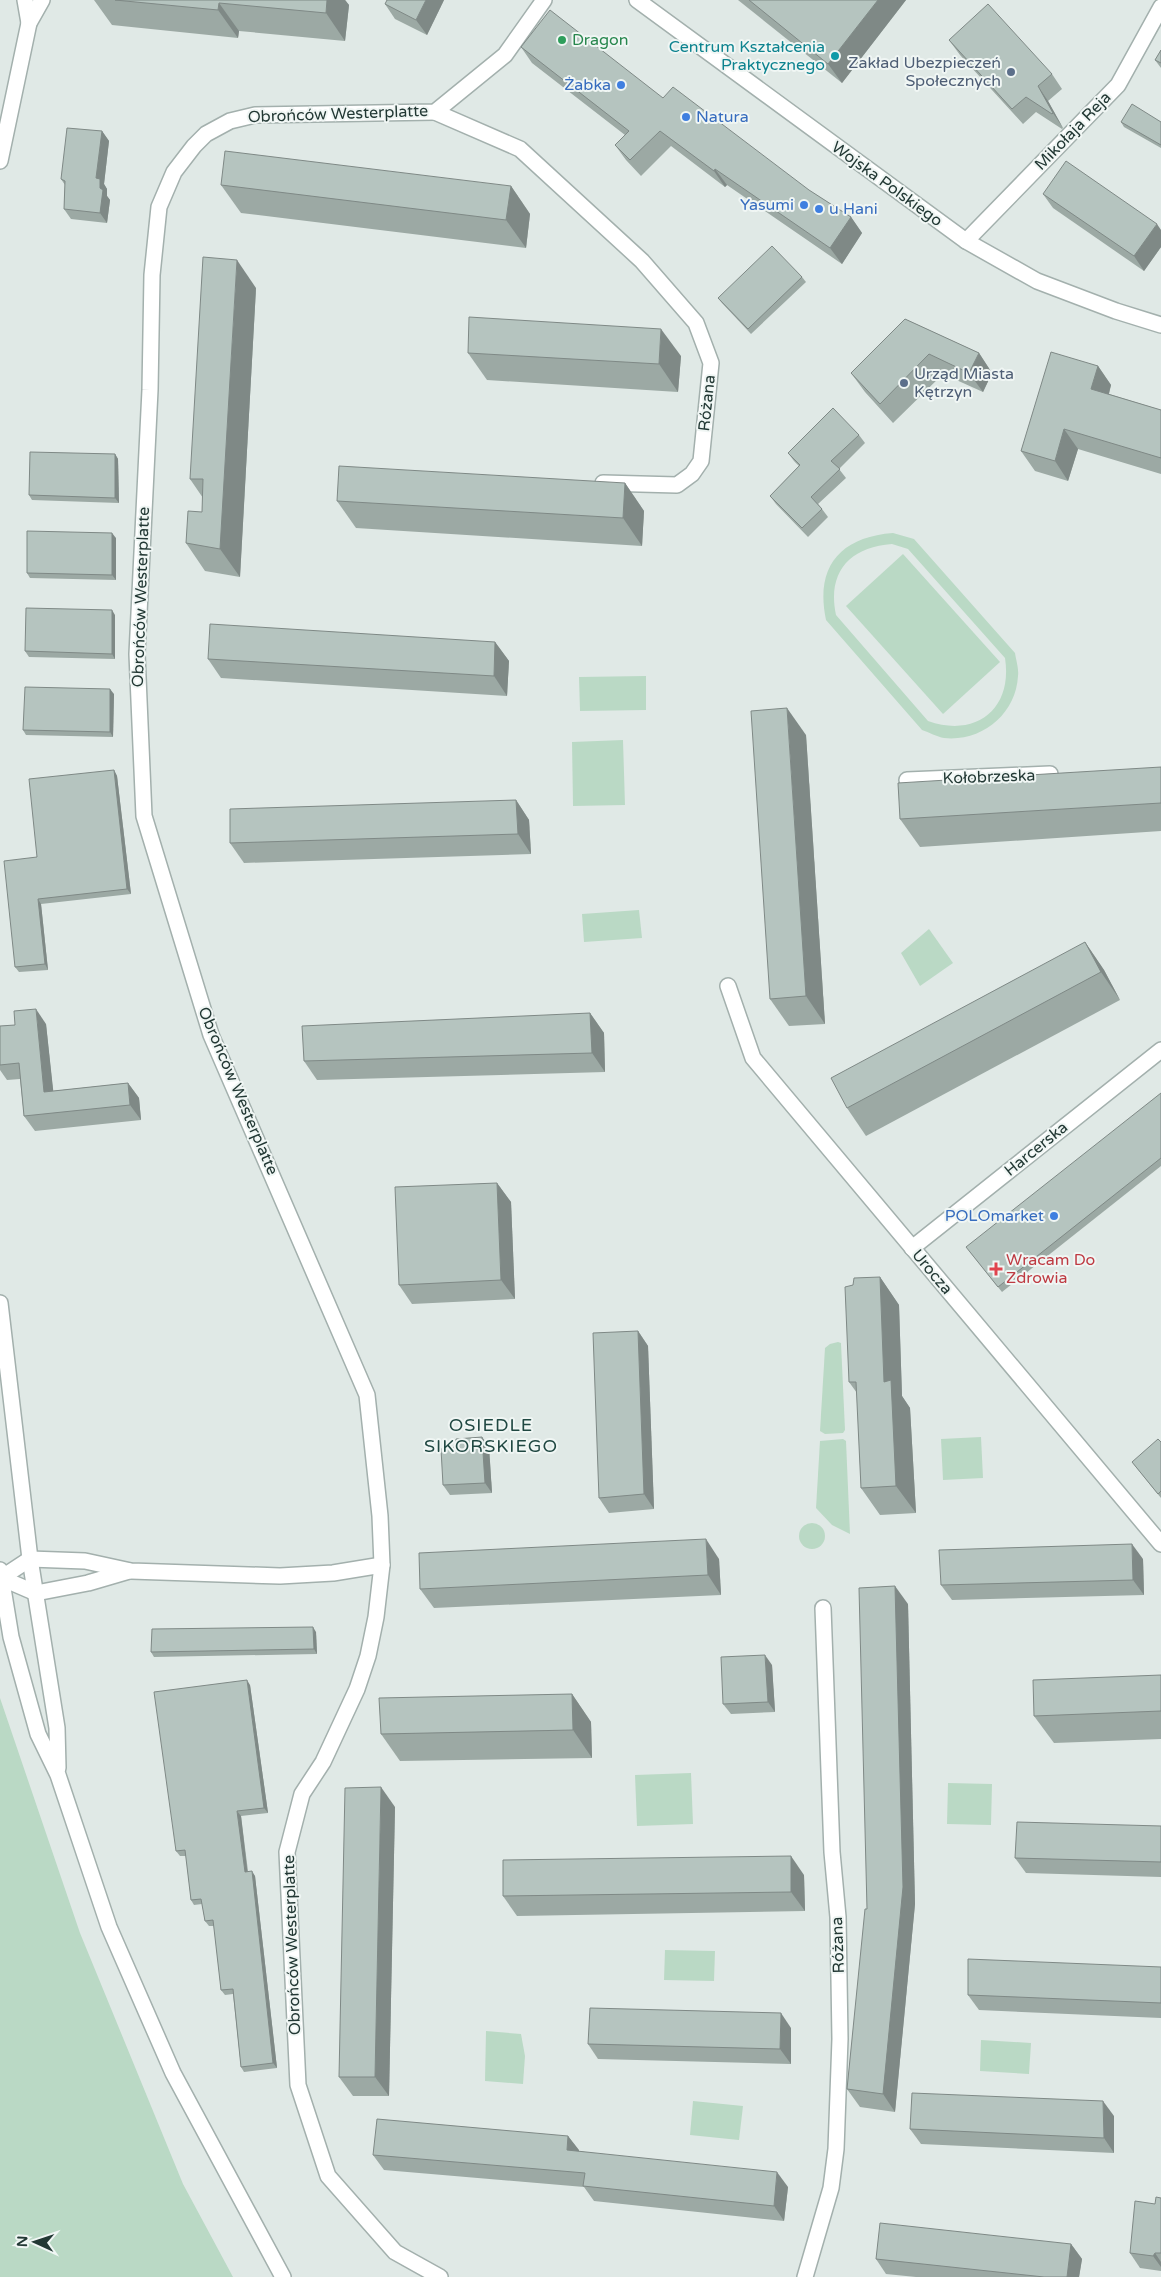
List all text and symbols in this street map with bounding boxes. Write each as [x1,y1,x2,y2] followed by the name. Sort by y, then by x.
[572,30,629,50] place label: Dragon
[556,34,568,46] marker: Dragon
[669,37,825,75] place label: Centrum Kształcenia Praktycznego
[829,50,841,62] marker: Centrum Kształcenia Praktycznego
[848,53,1001,91] place label: Zakład Ubezpieczeń Społecznych
[1005,66,1017,78] marker: Zakład Ubezpieczeń Społecznych
[564,75,611,95] place label: Żabka
[615,79,627,91] marker: Żabka
[1031,88,1115,174] street label: Mikołaja Reja
[247,101,429,127] street label: Obrońców Westerplatte
[696,107,749,127] place label: Natura
[680,111,692,123] marker: Natura
[828,137,946,231] street label: Wojska Polskiego
[740,195,794,215] place label: Yasumi
[798,199,810,211] marker: Yasumi
[829,199,878,219] place label: u Hani
[813,203,825,215] marker: u Hani
[914,364,1014,402] place label: Urząd Miasta Kętrzyn
[694,374,720,432] street label: Różana
[898,377,910,389] marker: Urząd Miasta Kętrzyn
[128,506,154,688] street label: Obrońców Westerplatte
[942,765,1036,789] street label: Kołobrzeska
[194,1004,282,1178] street label: Obrońców Westerplatte
[1000,1117,1072,1181] street label: Harcerska
[945,1206,1044,1226] place label: POLOmarket
[1048,1210,1060,1222] marker: POLOmarket
[907,1245,957,1299] street label: Urocza
[1006,1250,1095,1288] place label: Wracam Do Zdrowia
[990,1263,1002,1275] marker: Wracam Do Zdrowia
[424,1414,558,1457] district label: OSIEDLE SIKORSKIEGO
[279,1854,305,2036] street label: Obrońców Westerplatte
[827,1916,849,1974] street label: Różana
[10,2217,60,2267] north arrow
[14,2235,31,2247] text: N

